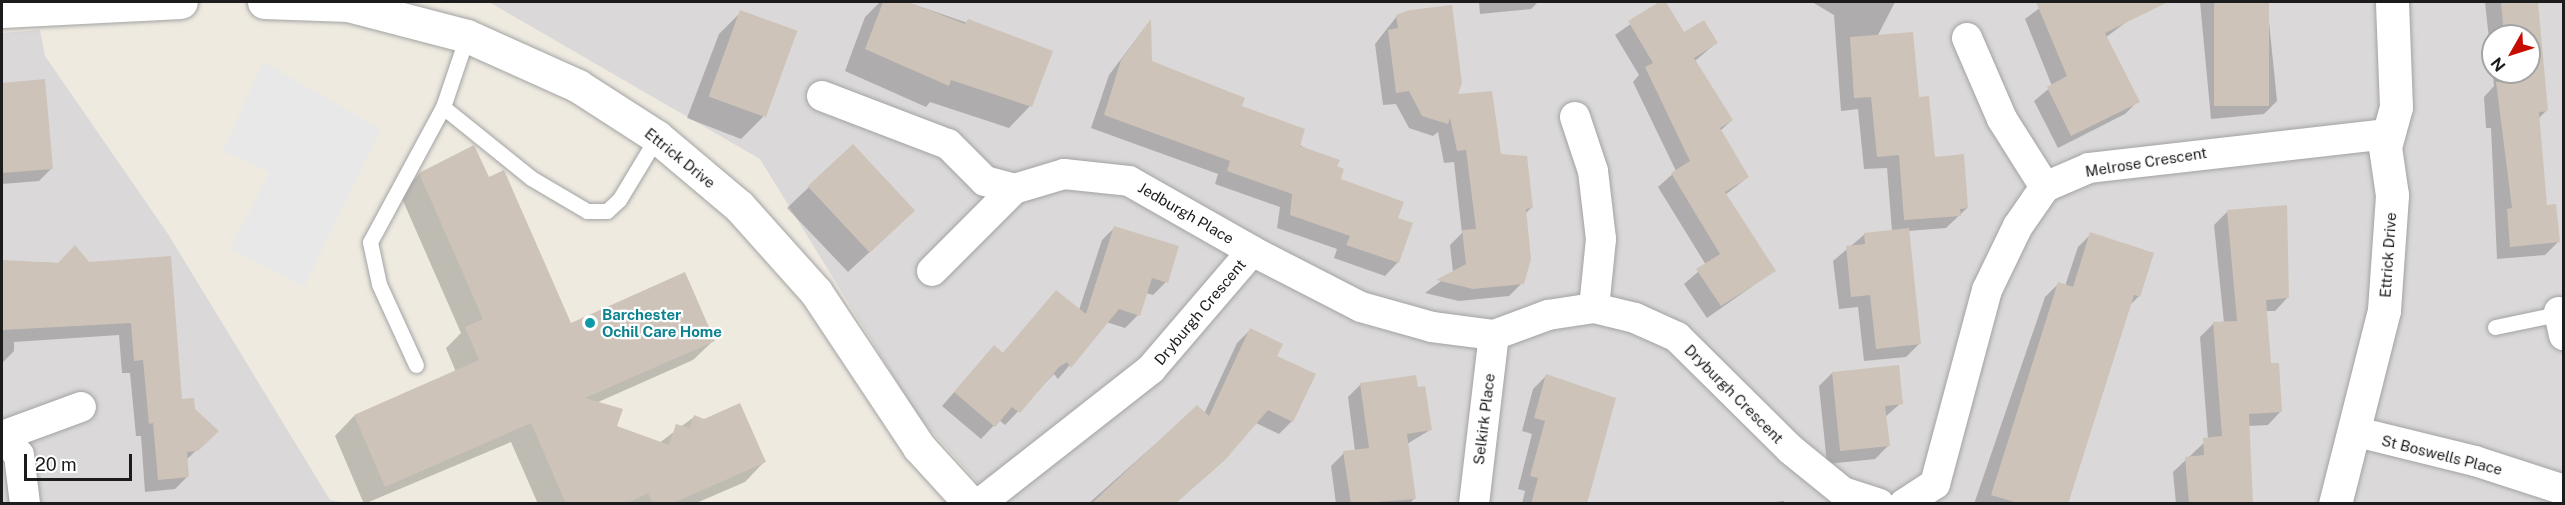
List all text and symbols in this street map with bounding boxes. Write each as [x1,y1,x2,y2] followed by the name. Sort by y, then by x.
[2481,24,2541,84] north arrow
[2487,54,2510,75] text: N
[641,124,719,192] street label: Ettrick Drive
[2084,143,2208,181] street label: Melrose Crescent
[1135,178,1237,248] street label: Jedburgh Place
[2376,212,2400,298] street label: Ettrick Drive
[1151,256,1249,368] street label: Dryburgh Crescent
[602,305,722,340] place label: Barchester Ochil Care Home
[583,316,597,330] marker: Barchester Ochil Care Home
[1681,341,1787,447] street label: Dryburgh Crescent
[1469,372,1499,466] street label: Selkirk Place
[2380,431,2504,479] street label: St Boswells Place
[27,442,135,480] scale bar
[35,454,77,475] text: 20 m

